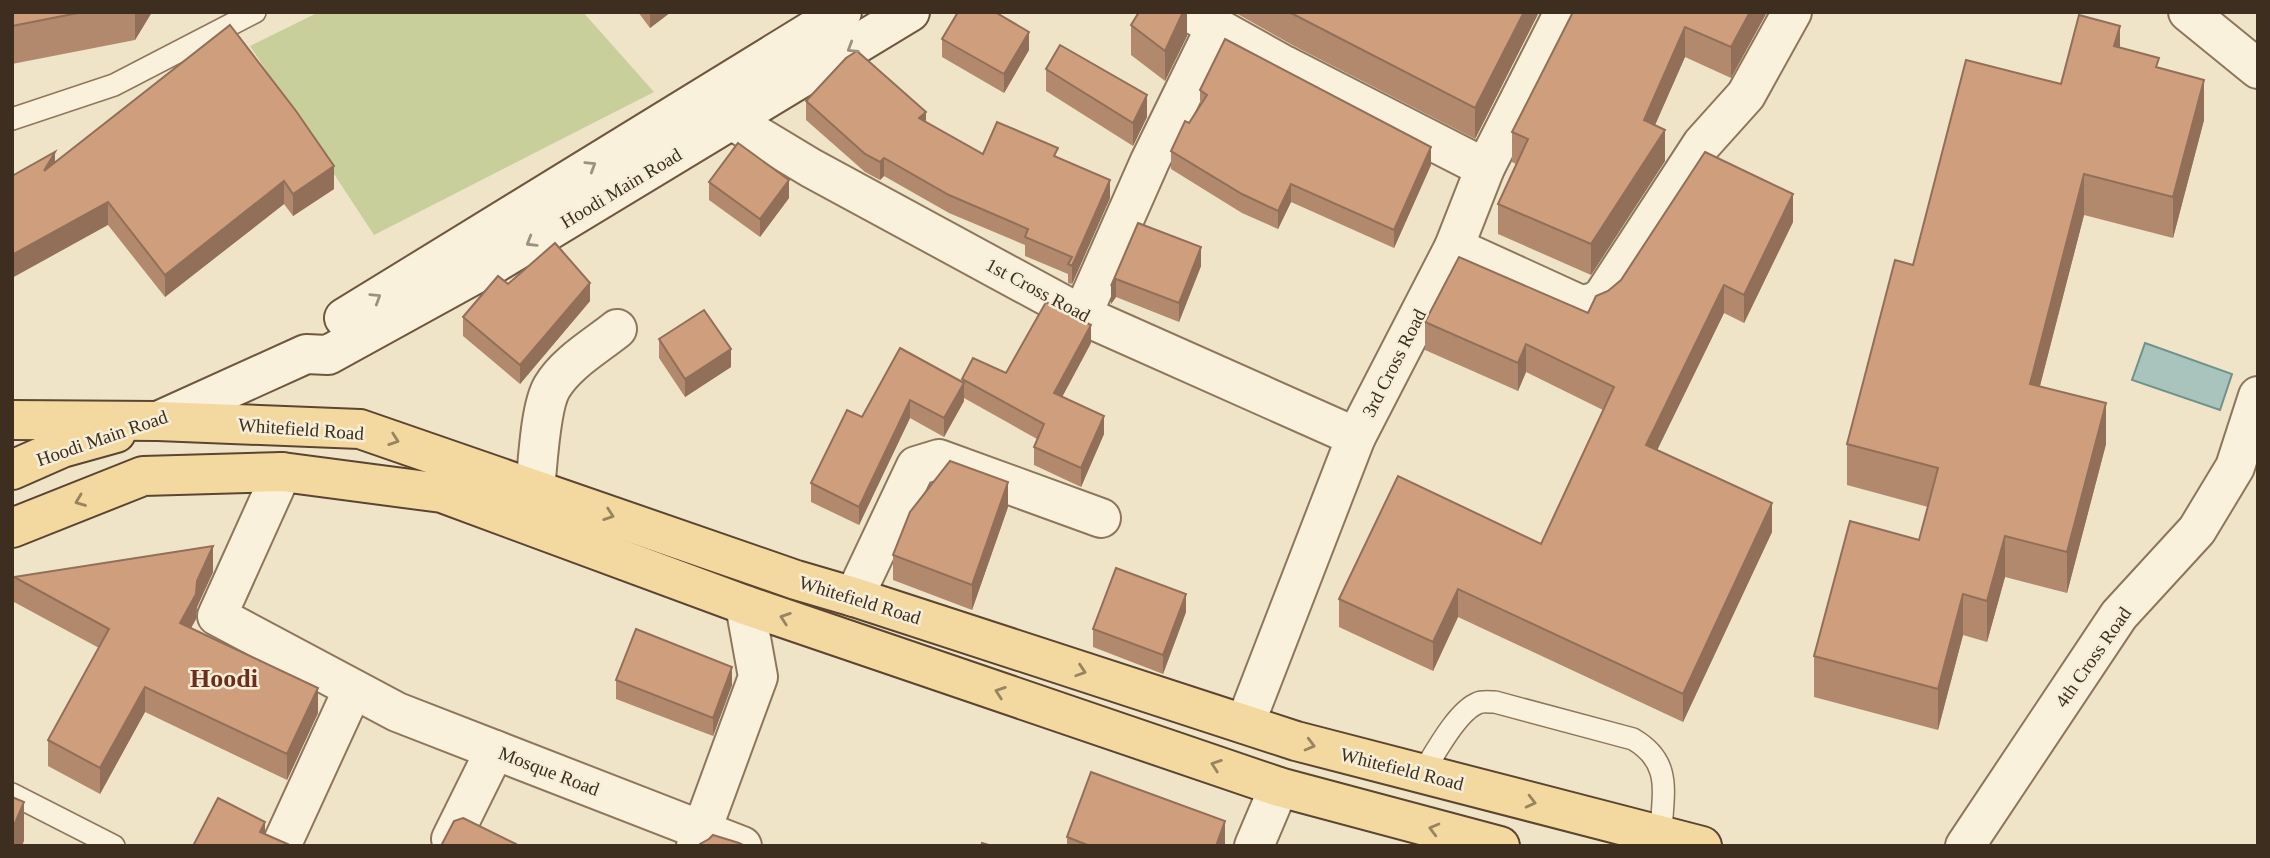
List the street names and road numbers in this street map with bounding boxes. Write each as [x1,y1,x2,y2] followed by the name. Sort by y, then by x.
[557,143,686,232] street label: Hoodi Main Road
[982,254,1094,327] street label: 1st Cross Road
[1358,305,1430,420] street label: 3rd Cross Road
[34,406,171,470] street label: Hoodi Main Road
[237,414,365,444] street label: Whitefield Road
[797,572,924,629] street label: Whitefield Road
[2051,603,2135,711] street label: 4th Cross Road
[496,742,603,800] street label: Mosque Road
[1338,744,1466,795] street label: Whitefield Road

